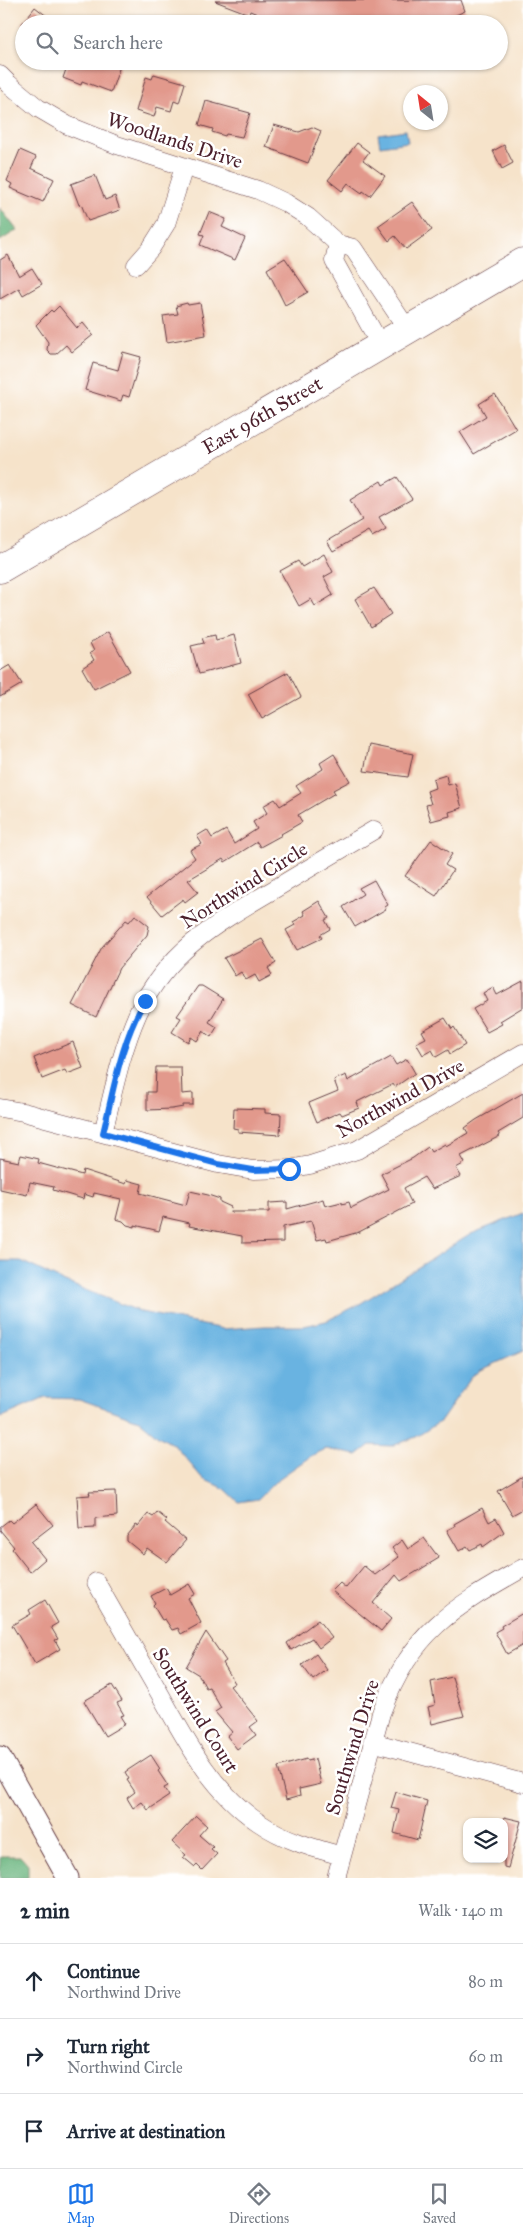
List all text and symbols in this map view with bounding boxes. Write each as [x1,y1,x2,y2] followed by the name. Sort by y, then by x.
[15,15,508,70] search box
[33,29,61,57] icon: search
[73,31,163,54] text: Search here
[403,85,448,130] north arrow
[104,107,246,173] street label: Woodlands Drive
[198,371,326,459] street label: East 96th Street
[176,836,312,934] street label: Northwind Circle
[134,990,157,1013] route end
[332,1053,468,1143] street label: Northwind Drive
[278,1158,301,1181] route start
[148,1643,244,1777] street label: Southwind Court
[320,1676,384,1818] street label: Southwind Drive
[463,1818,508,1863] map controls
[463,1818,508,1863] button: layers
[20,1898,70,1924] text: 2 min
[418,1901,503,1920] text: Walk · 140 m
[67,1960,140,1983] text: Continue
[20,1967,48,1995] icon: ahead
[468,1972,503,1991] text: 80 m
[67,1983,181,2002] text: Northwind Drive
[67,2035,150,2058] text: Turn right
[20,2042,48,2070] icon: right
[469,2047,503,2066] text: 60 m
[67,2058,183,2077] text: Northwind Circle
[20,2117,48,2145] icon: arrive
[67,2120,225,2143] text: Arrive at destination
[67,2180,95,2227] tab: Map
[229,2180,289,2227] tab: Directions
[423,2180,456,2227] tab: Saved

